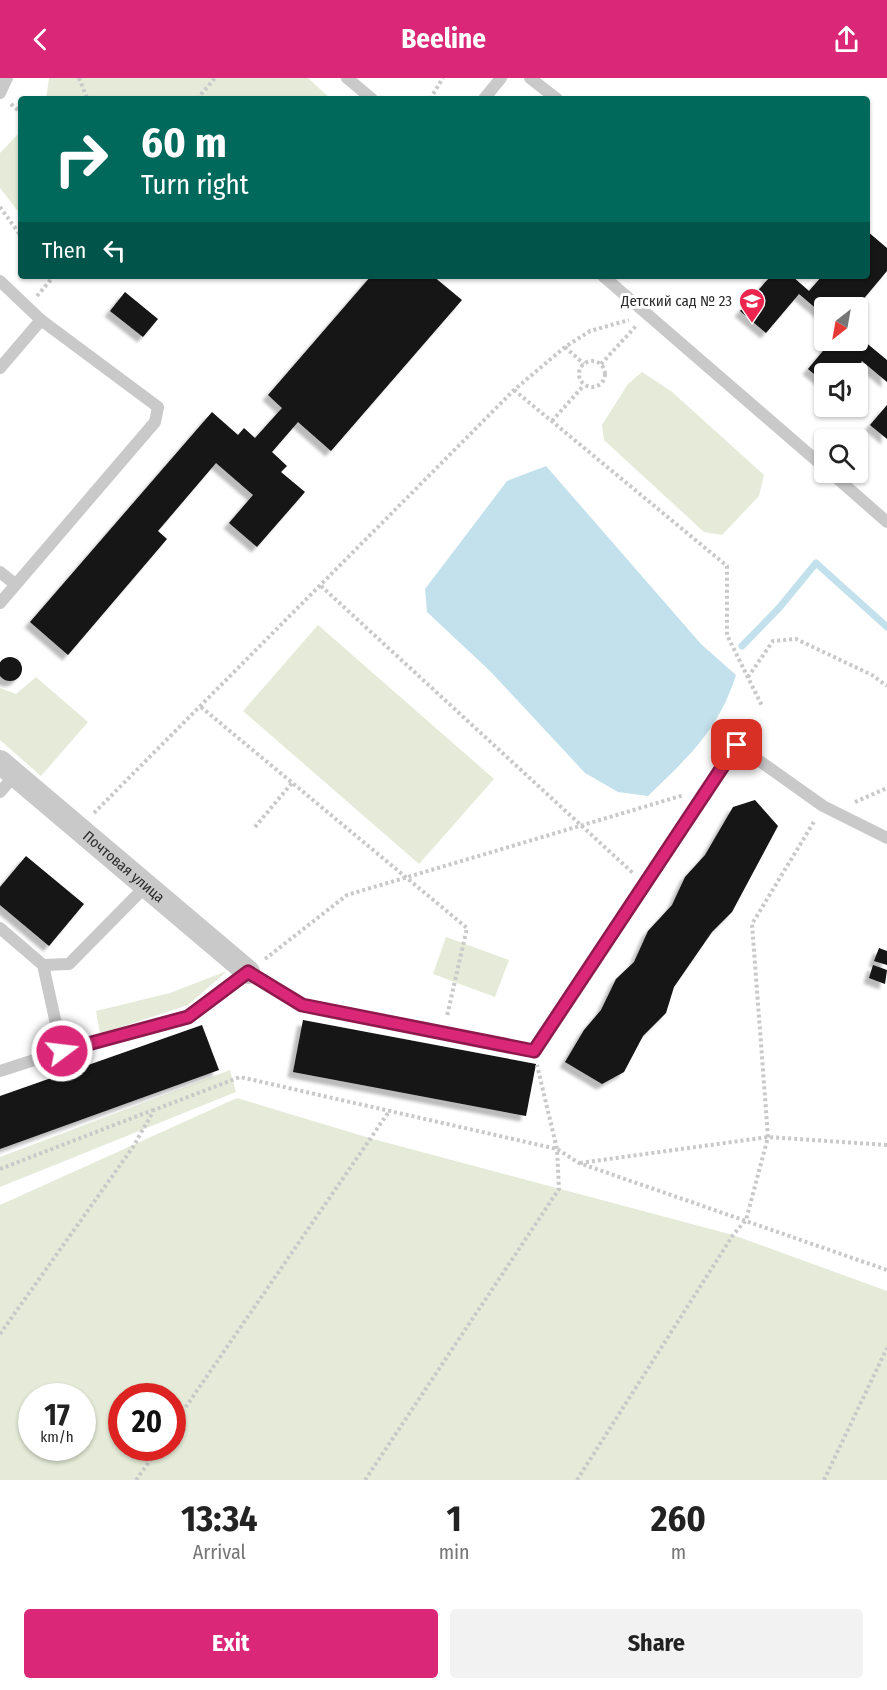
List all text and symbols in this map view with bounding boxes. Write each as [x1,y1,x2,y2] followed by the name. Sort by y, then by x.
[24,23,57,56] icon: back
[401,23,486,55] text: Beeline
[830,23,863,56] icon: share
[141,118,227,168] text: 60 m
[42,120,120,198] icon: right
[141,169,249,201] text: Turn right
[98,234,131,267] icon: left
[42,237,86,264] text: Then
[737,286,767,324] school or university icon: Детский сад № 23
[620,292,732,310] place label: Детский сад № 23
[814,297,868,351] north arrow
[814,297,868,483] map controls
[814,363,868,417] button: sound
[814,429,868,483] button: search
[711,719,762,770] pin
[720,728,753,761] icon: arrive
[79,827,168,906] street label: Почтовая улица
[30,1019,94,1083] position arrow
[108,1383,186,1461] speed limit sign: 20
[44,1397,70,1433] text: 17
[40,1428,74,1446] text: km/h
[181,1497,258,1541] text: 13:34
[447,1497,462,1541] text: 1
[651,1497,706,1541] text: 260
[193,1540,246,1564] text: Arrival
[439,1540,470,1564] text: min
[671,1540,686,1564] text: m
[24,1609,438,1678] button: Exit
[450,1609,863,1678] button: Share

